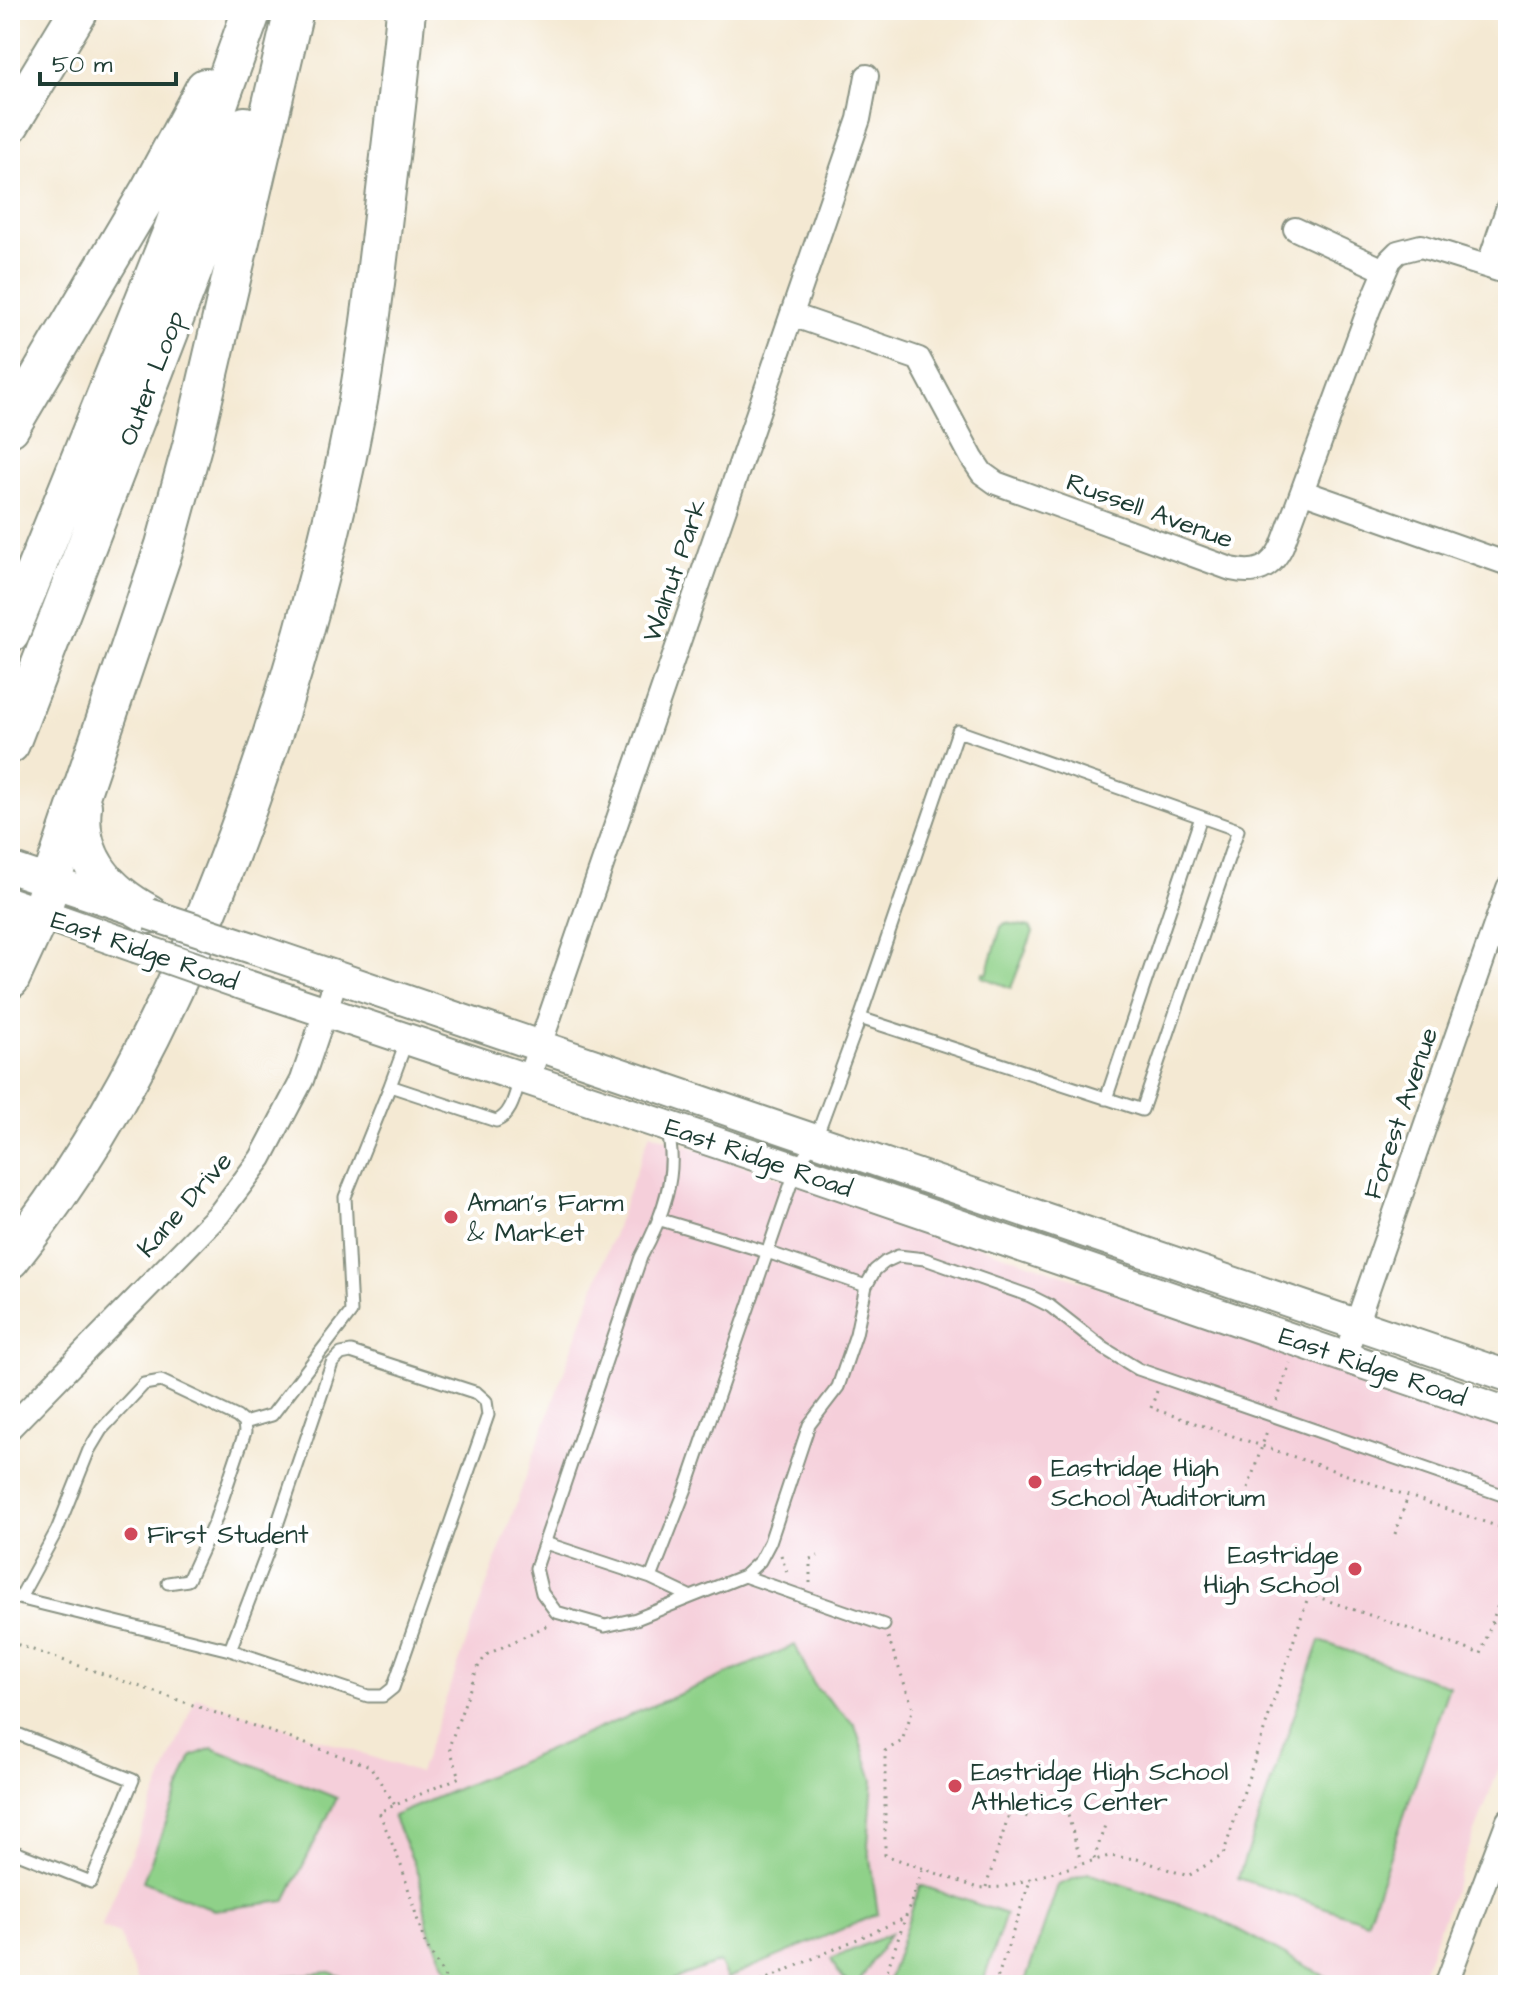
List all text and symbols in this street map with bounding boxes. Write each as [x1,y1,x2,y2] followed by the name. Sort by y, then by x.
[40,36,176,86] scale bar
[52,48,113,82] text: 50 m
[110,306,194,451] street label: Outer Loop
[1061,464,1238,558] street label: Russell Avenue
[634,494,716,647] street label: Walnut Park
[46,902,243,1002] street label: East Ridge Road
[1355,1023,1447,1204] street label: Forest Avenue
[660,1109,857,1209] street label: East Ridge Road
[129,1144,241,1265] street label: Kane Drive
[467,1185,624,1251] place label: Aman's Farm & Market
[442,1208,460,1226] marker: Aman's Farm & Market
[1274,1318,1471,1418] street label: East Ridge Road
[1051,1450,1266,1516] place label: Eastridge High School Auditorium
[1026,1473,1044,1491] marker: Eastridge High School Auditorium
[147,1517,309,1553] place label: First Student
[122,1525,140,1543] marker: First Student
[1203,1537,1339,1605] place label: Eastridge High School
[1346,1560,1364,1578] marker: Eastridge High School
[971,1754,1228,1820] place label: Eastridge High School Athletics Center
[946,1777,964,1795] marker: Eastridge High School Athletics Center

